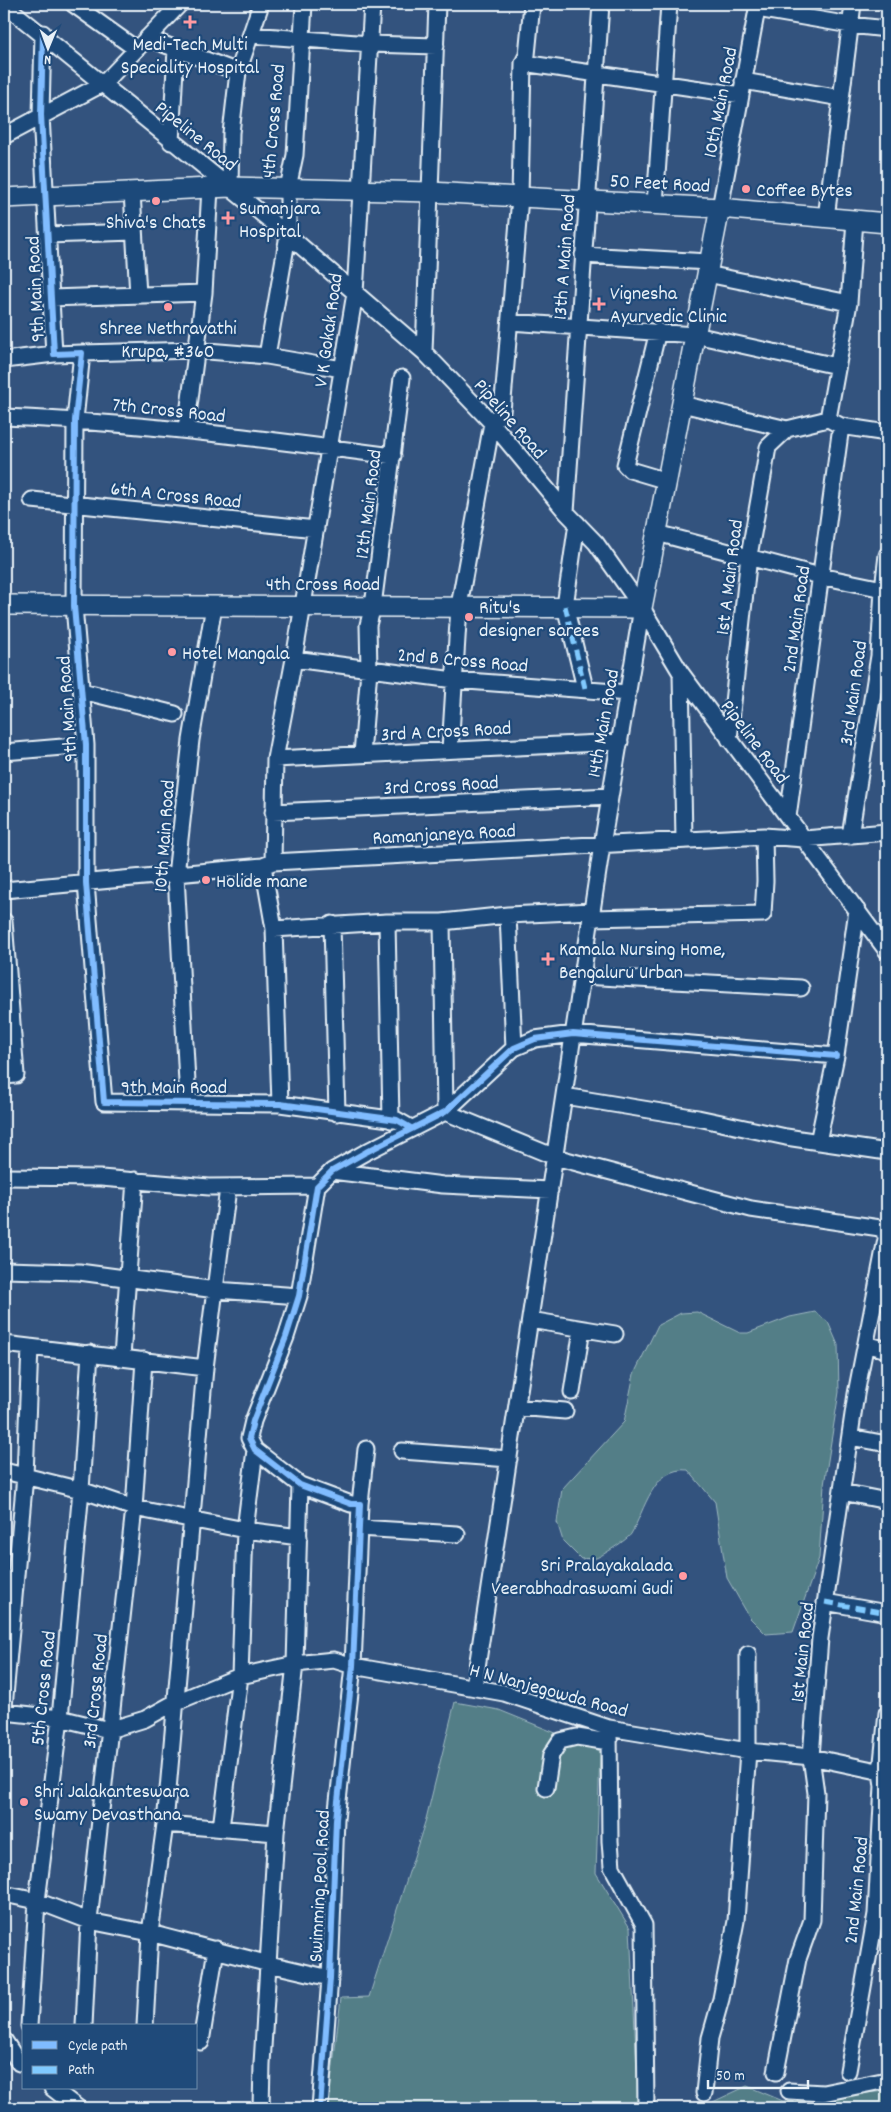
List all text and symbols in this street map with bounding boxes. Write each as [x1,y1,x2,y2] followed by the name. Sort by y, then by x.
[183,15,197,29] marker: Medi-Tech Multi Speciality Hospital
[22,22,72,72] north arrow
[121,32,259,83] place label: Medi-Tech Multi Speciality Hospital
[697,45,746,160] street label: 10th Main Road
[44,49,51,69] text: N
[256,63,294,179] street label: 4th Cross Road
[148,95,242,179] street label: Pipeline Road
[609,168,711,202] street label: 50 Feet Road
[756,178,853,206] place label: Coffee Bytes
[740,183,752,195] marker: Coffee Bytes
[548,193,584,321] street label: 13th A Main Road
[150,195,162,207] marker: Shiva's Chats
[239,196,321,247] place label: Sumanjara Hospital
[106,210,206,238] place label: Shiva's Chats
[221,211,235,225] marker: Sumanjara Hospital
[20,235,54,343] street label: 9th Main Road
[308,272,352,389] street label: V K Gokak Road
[610,281,727,332] place label: Vignesha Ayurvedic Clinic
[592,297,606,311] marker: Vignesha Ayurvedic Clinic
[162,301,174,313] marker: Shree Nethravathi Krupa, #360
[99,316,237,367] place label: Shree Nethravathi Krupa, #360
[466,373,552,467] street label: Pipeline Road
[111,392,227,432] street label: 7th Cross Road
[349,448,391,561] street label: 12th Main Road
[109,476,243,518] street label: 6th A Cross Road
[710,518,752,637] street label: 1st A Main Road
[777,564,819,675] street label: 2nd Main Road
[266,572,380,600] street label: 4th Cross Road
[479,595,599,646] place label: Ritu's designer sarees
[463,611,475,623] marker: Ritu's designer sarees
[834,639,876,748] street label: 3rd Main Road
[182,641,290,669] place label: Hotel Mangala
[396,642,529,682] street label: 2nd B Cross Road
[166,646,178,658] marker: Hotel Mangala
[51,655,87,763] street label: 9th Main Road
[582,667,628,780] street label: 14th Main Road
[713,695,795,791] street label: Pipeline Road
[380,716,512,750] street label: 3rd A Cross Road
[383,770,499,804] street label: 3rd Cross Road
[148,779,184,893] street label: 10th Main Road
[372,818,517,854] street label: Ramanjaneya Road
[216,869,308,897] place label: Holide mane
[200,874,212,886] marker: Holide mane
[559,937,726,988] place label: Kamala Nursing Home, Bengaluru Urban
[541,952,555,966] marker: Kamala Nursing Home, Bengaluru Urban
[121,1075,227,1103] street label: 9th Main Road
[491,1553,674,1604] place label: Sri Pralayakalada Veerabhadraswami Gudi
[677,1570,689,1582] marker: Sri Pralayakalada Veerabhadraswami Gudi
[785,1601,823,1704] street label: 1st Main Road
[25,1629,65,1747] street label: 5th Cross Road
[77,1633,117,1750] street label: 3rd Cross Road
[466,1657,631,1727] street label: H N Nanjegowda Road
[34,1779,190,1830] place label: Shri Jalakanteswara Swamy Devasthana
[18,1796,30,1808] marker: Shri Jalakanteswara Swamy Devasthana
[303,1809,339,1963] street label: Swimming Pool Road
[838,1835,878,1945] street label: 2nd Main Road
[22,2024,198,2090] legend
[68,2036,128,2058] text: Cycle path
[708,2057,808,2089] scale bar
[68,2060,94,2082] text: Path
[716,2066,745,2088] text: 50 m

